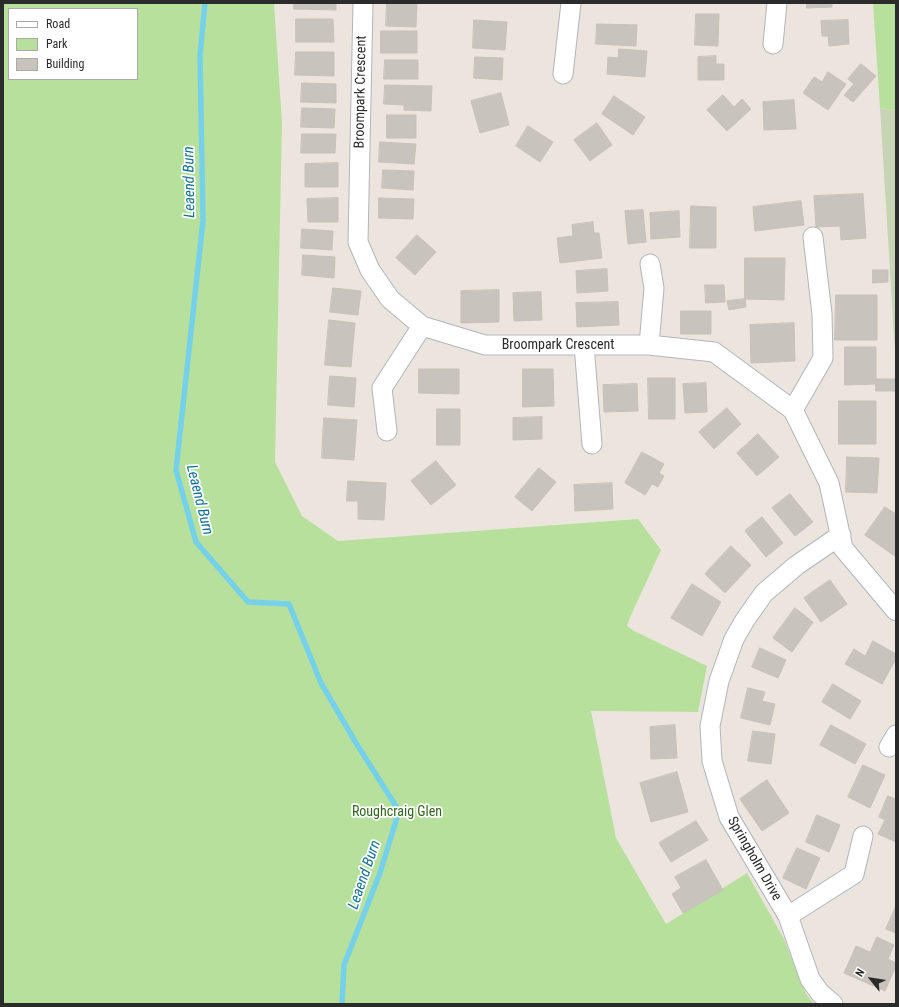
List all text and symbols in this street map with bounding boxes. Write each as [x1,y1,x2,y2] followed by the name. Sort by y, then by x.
[8,8,138,80] legend
[46,17,70,31] text: Road
[352,35,370,149] street label: Broompark Crescent
[46,37,67,51] text: Park
[46,57,84,71] text: Building
[180,146,200,218] water label: Leaend Burn
[502,337,614,353] street label: Broompark Crescent
[182,463,216,537] water label: Leaend Burn
[352,804,442,820] park label: Roughcraig Glen
[723,814,785,904] street label: Springholm Drive
[345,838,385,912] water label: Leaend Burn
[851,959,891,999] north arrow
[853,967,867,979] text: N

